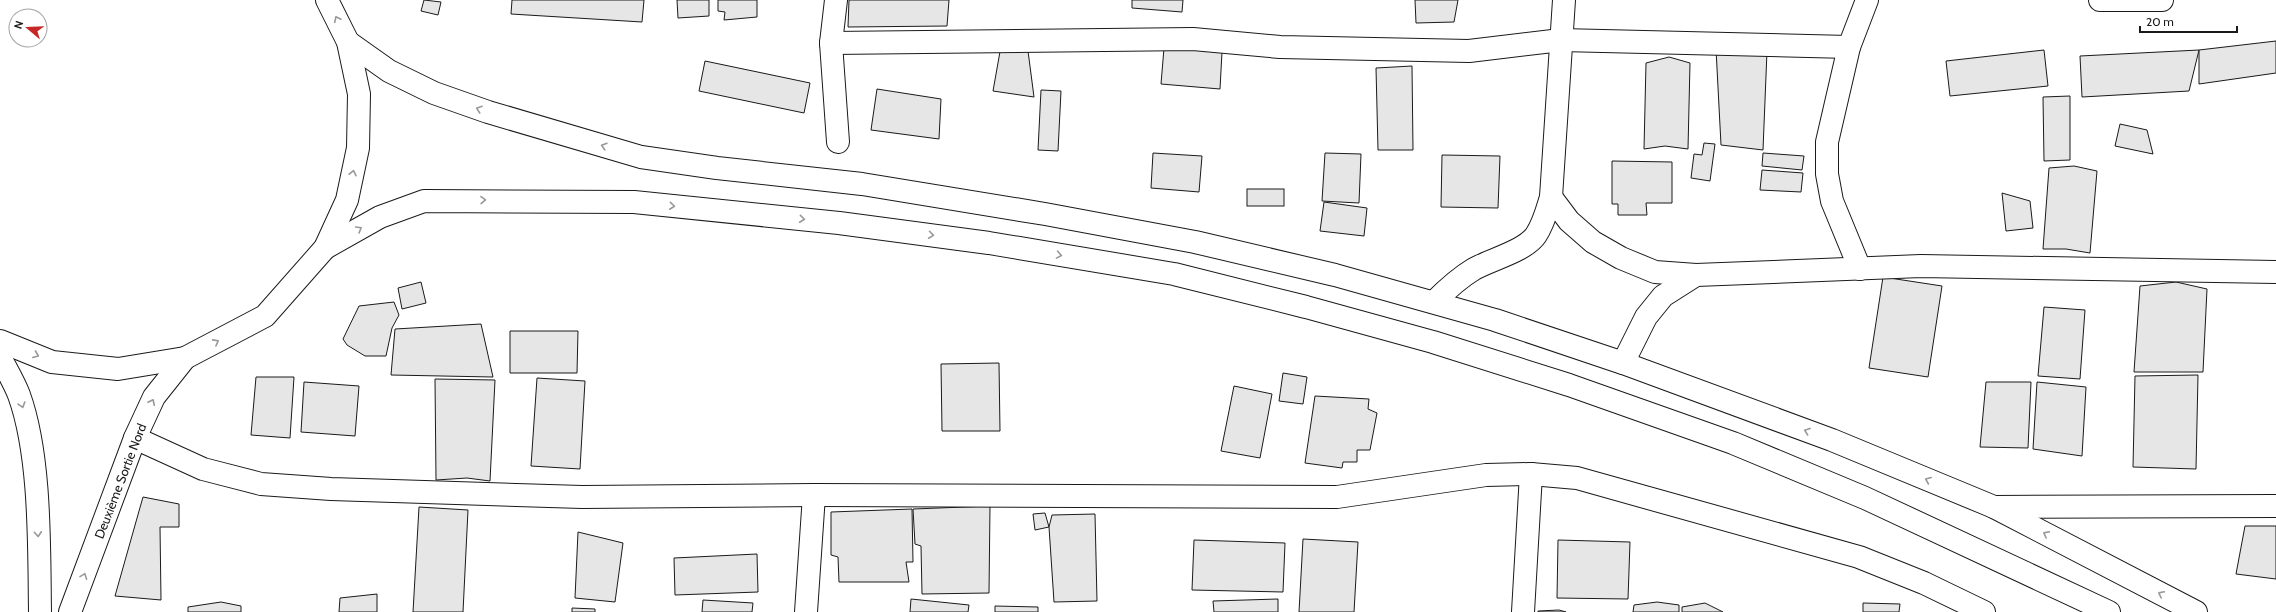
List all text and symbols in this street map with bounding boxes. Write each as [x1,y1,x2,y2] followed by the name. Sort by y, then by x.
[8,8,48,48] north arrow
[2140,8,2237,34] scale bar
[2146,14,2174,29] text: 20 m
[334,16,342,23] one-way arrow
[11,19,26,31] text: N
[476,105,483,113] one-way arrow
[600,142,607,151] one-way arrow
[349,170,357,176] one-way arrow
[480,196,486,204] one-way arrow
[669,201,675,210] one-way arrow
[799,214,805,223] one-way arrow
[355,226,362,233] one-way arrow
[928,230,934,239] one-way arrow
[1056,250,1062,259] one-way arrow
[211,339,219,347] one-way arrow
[33,351,40,359] one-way arrow
[147,399,155,407] one-way arrow
[17,402,25,408] one-way arrow
[91,421,149,541] street label: Deuxième Sortie Nord
[1804,427,1811,436] one-way arrow
[1924,476,1931,484] one-way arrow
[34,531,43,537] one-way arrow
[2043,531,2050,539] one-way arrow
[80,572,88,579] one-way arrow
[2158,591,2165,599] one-way arrow

